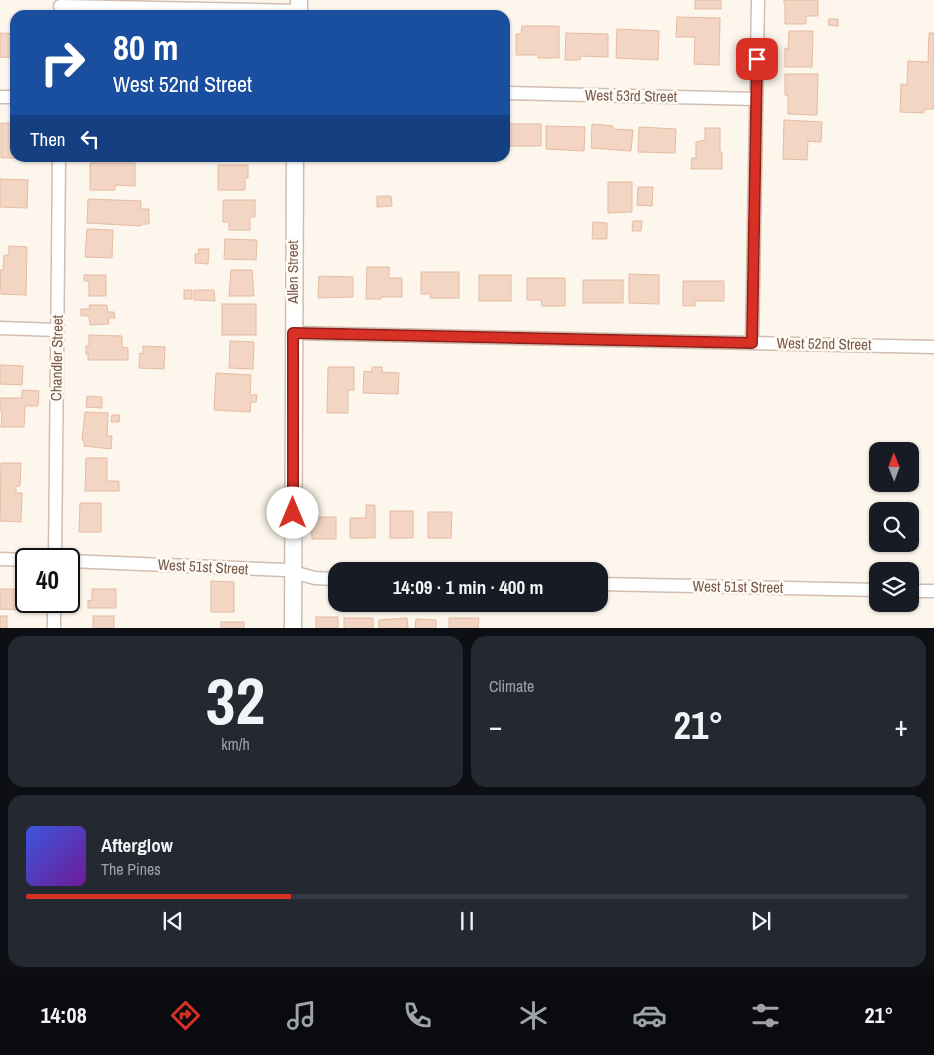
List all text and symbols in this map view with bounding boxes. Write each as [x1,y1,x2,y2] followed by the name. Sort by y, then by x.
[113,24,178,71] text: 80 m
[30,30,95,95] icon: right
[736,38,778,80] pin
[743,45,771,73] icon: arrive
[113,69,252,99] text: West 52nd Street
[585,84,678,107] street label: West 53rd Street
[76,125,104,153] icon: left
[30,126,66,152] text: Then
[282,240,303,305] street label: Allen Street
[45,314,68,401] street label: Chandler Street
[776,332,872,355] street label: West 52nd Street
[869,442,919,492] north arrow
[869,442,919,612] map controls
[266,486,318,538] position arrow
[869,502,919,552] button: search
[15,548,80,613] speed limit sign: 40
[157,554,249,579] street label: West 51st Street
[869,562,919,612] button: layers
[393,574,543,600] text: 14:09 · 1 min · 400 m
[692,575,784,598] street label: West 51st Street
[206,657,265,744] text: 32
[489,675,534,697] text: Climate
[674,700,723,751] text: 21°
[489,707,502,745] text: −
[895,707,908,745] text: +
[221,733,250,755] text: km/h
[101,832,173,858] text: Afterglow
[101,858,161,880] text: The Pines
[159,907,187,935] icon: previous
[453,907,481,935] icon: pause
[747,907,775,935] icon: next
[168,998,203,1033] icon: directions
[284,998,319,1033] icon: music
[400,998,435,1033] icon: phone
[516,998,551,1033] icon: climate
[632,998,667,1033] icon: car
[748,998,783,1033] icon: filters
[41,1000,87,1030] text: 14:08
[864,1000,893,1030] text: 21°

